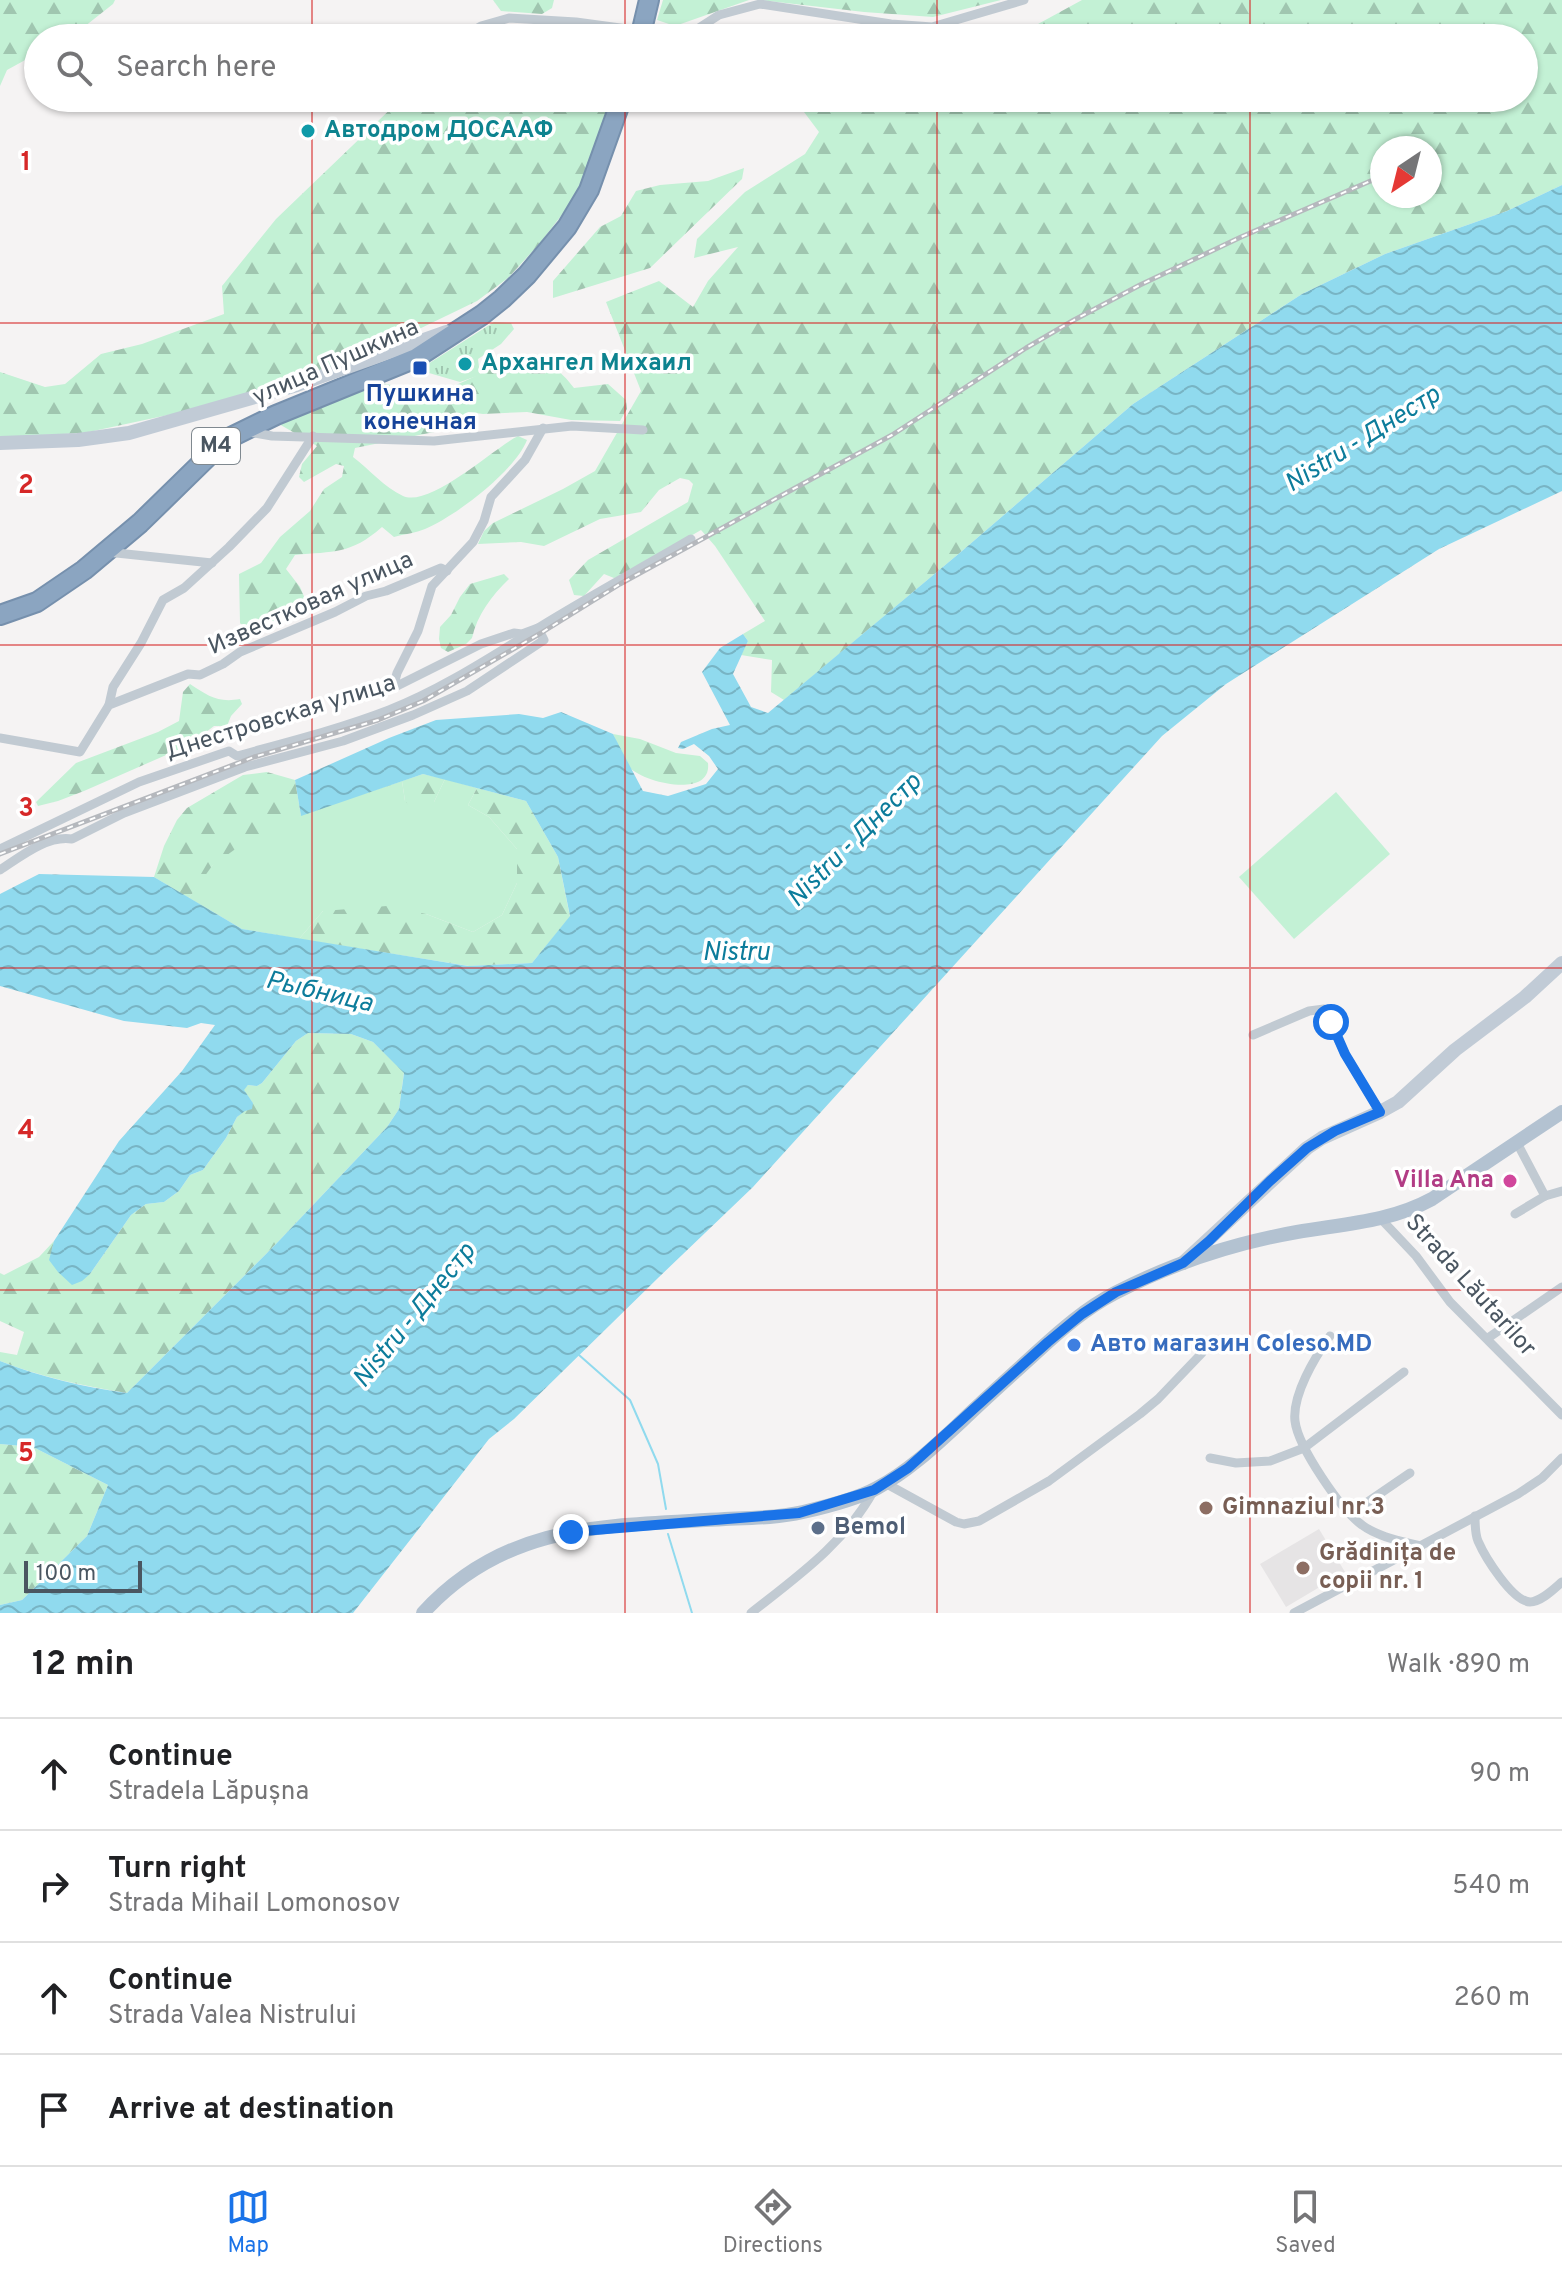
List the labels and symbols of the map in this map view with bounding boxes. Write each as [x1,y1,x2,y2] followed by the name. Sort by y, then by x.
[324,116,553,146] place label: Автодром ДОСААФ
[299,122,317,140] marker: Автодром ДОСААФ
[1370,136,1442,208] north arrow
[21,147,31,180] text: 1
[248,313,424,413] street label: улица Пушкина
[481,349,692,379] place label: Архангел Михаил
[456,355,474,373] marker: Архангел Михаил
[411,359,429,377] marker: Пушкина конечная
[1279,379,1448,501] water label: Nistru - Днестр
[363,380,477,438] place label: Пушкина конечная
[192,428,240,464] road number: M4
[18,470,34,503] text: 2
[204,545,418,663] street label: Известковая улица
[162,669,400,767] street label: Днестровская улица
[781,766,930,915] water label: Nistru - Днестр
[18,793,34,826] text: 3
[702,937,771,970] water label: Nistru
[262,965,376,1021] water label: Рыбница
[1313,1004,1349,1040] route start
[18,1115,34,1148] text: 4
[1394,1166,1494,1196] place label: Villa Ana
[1501,1172,1519,1190] marker: Villa Ana
[1398,1209,1542,1363] street label: Strada Lăutarilor
[346,1236,484,1395] water label: Nistru - Днестр
[1090,1330,1372,1360] place label: Авто магазин Coleso.MD
[1065,1336,1083,1354] marker: Авто магазин Coleso.MD
[18,1438,34,1471] text: 5
[1222,1493,1385,1523] place label: Gimnaziul nr.3
[1197,1499,1215,1517] marker: Gimnaziul nr.3
[834,1513,906,1543] place label: Bemol
[553,1514,589,1550] route end
[809,1519,827,1537] marker: Bemol
[1319,1539,1456,1597] place label: Grădinița de copii nr. 1
[24,1557,142,1593] scale bar
[1294,1559,1312,1577] marker: Grădinița de copii nr. 1

